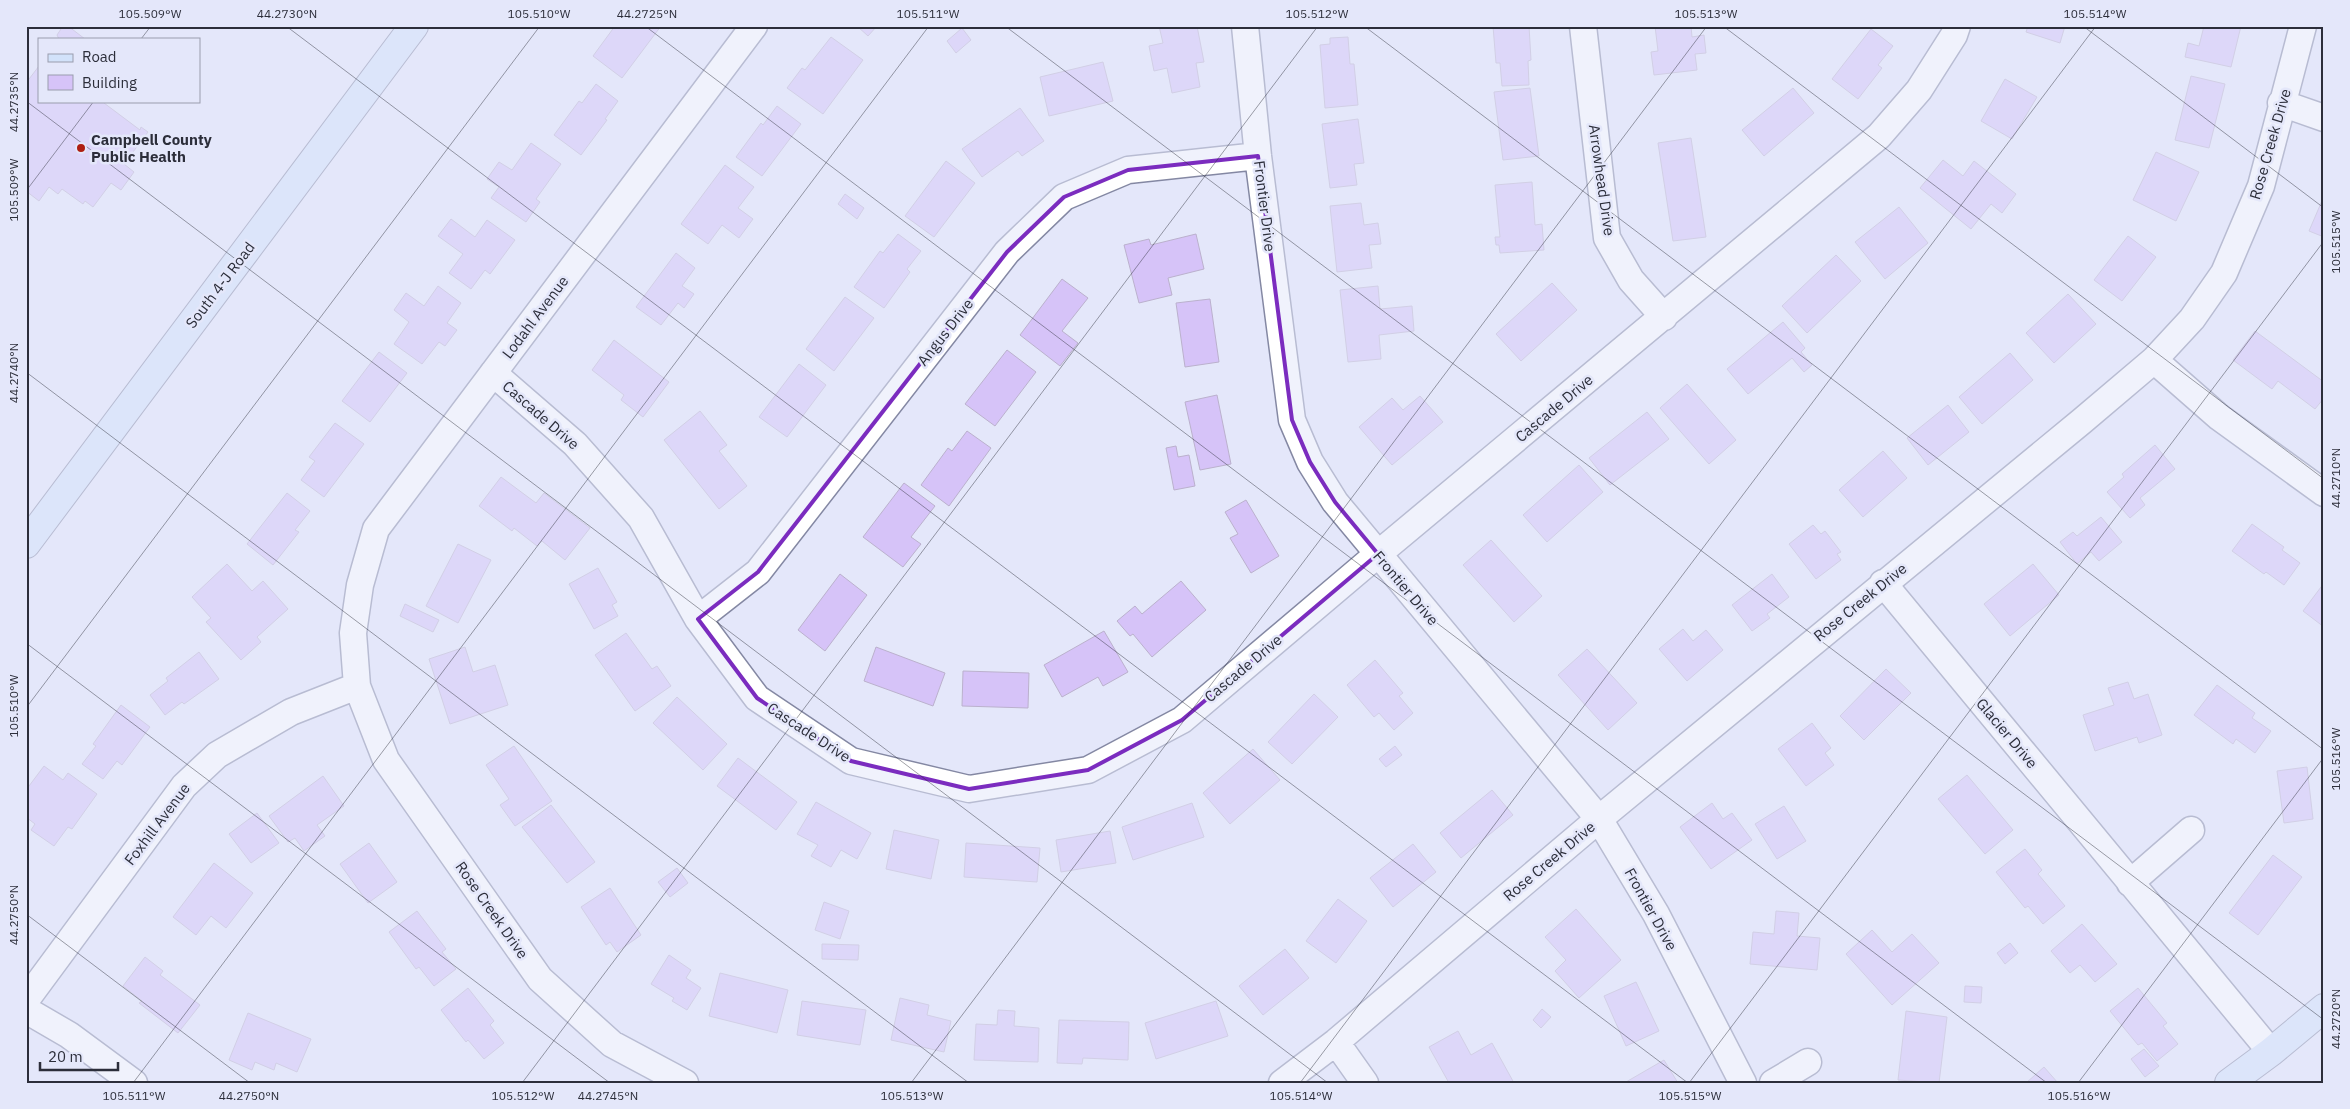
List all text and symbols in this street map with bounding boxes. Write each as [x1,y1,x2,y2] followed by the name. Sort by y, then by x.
[119,6,182,21] text: 105.509°W
[257,6,317,21] text: 44.2730°N
[508,6,571,21] text: 105.510°W
[617,6,677,21] text: 44.2725°N
[897,6,960,21] text: 105.511°W
[1286,6,1349,21] text: 105.512°W
[1675,6,1738,21] text: 105.513°W
[2064,6,2127,21] text: 105.514°W
[38,38,200,102] legend
[82,47,117,66] text: Road
[6,72,21,132] text: 44.2735°N
[82,73,137,92] text: Building
[2245,86,2295,202] street label: Rose Creek Drive
[1585,123,1619,237] street label: Arrowhead Drive
[91,130,212,166] place label: Campbell County Public Health
[75,142,87,154] marker: Campbell County Public Health
[6,158,21,221] text: 105.509°W
[1250,159,1280,253] street label: Frontier Drive
[2328,210,2343,273] text: 105.515°W
[181,238,259,332] street label: South 4-J Road
[498,272,572,362] street label: Lodahl Avenue
[913,295,977,369] street label: Angus Drive
[6,343,21,403] text: 44.2740°N
[1511,370,1597,446] street label: Cascade Drive
[499,377,583,453] street label: Cascade Drive
[2328,448,2343,508] text: 44.2710°N
[1369,547,1443,629] street label: Frontier Drive
[1810,559,1910,645] street label: Rose Creek Drive
[1200,630,1286,706] street label: Cascade Drive
[6,674,21,737] text: 105.510°W
[1972,694,2042,772] street label: Glacier Drive
[764,698,854,766] street label: Cascade Drive
[2328,727,2343,790] text: 105.516°W
[120,779,194,869] street label: Foxhill Avenue
[1499,817,1599,905] street label: Rose Creek Drive
[451,858,533,962] street label: Rose Creek Drive
[1620,864,1682,954] street label: Frontier Drive
[6,885,21,945] text: 44.2750°N
[2328,989,2343,1049] text: 44.2720°N
[40,1039,118,1071] scale bar
[48,1047,83,1066] text: 20 m
[103,1088,166,1103] text: 105.511°W
[219,1088,279,1103] text: 44.2750°N
[492,1088,555,1103] text: 105.512°W
[578,1088,638,1103] text: 44.2745°N
[881,1088,944,1103] text: 105.513°W
[1270,1088,1333,1103] text: 105.514°W
[1659,1088,1722,1103] text: 105.515°W
[2048,1088,2111,1103] text: 105.516°W

